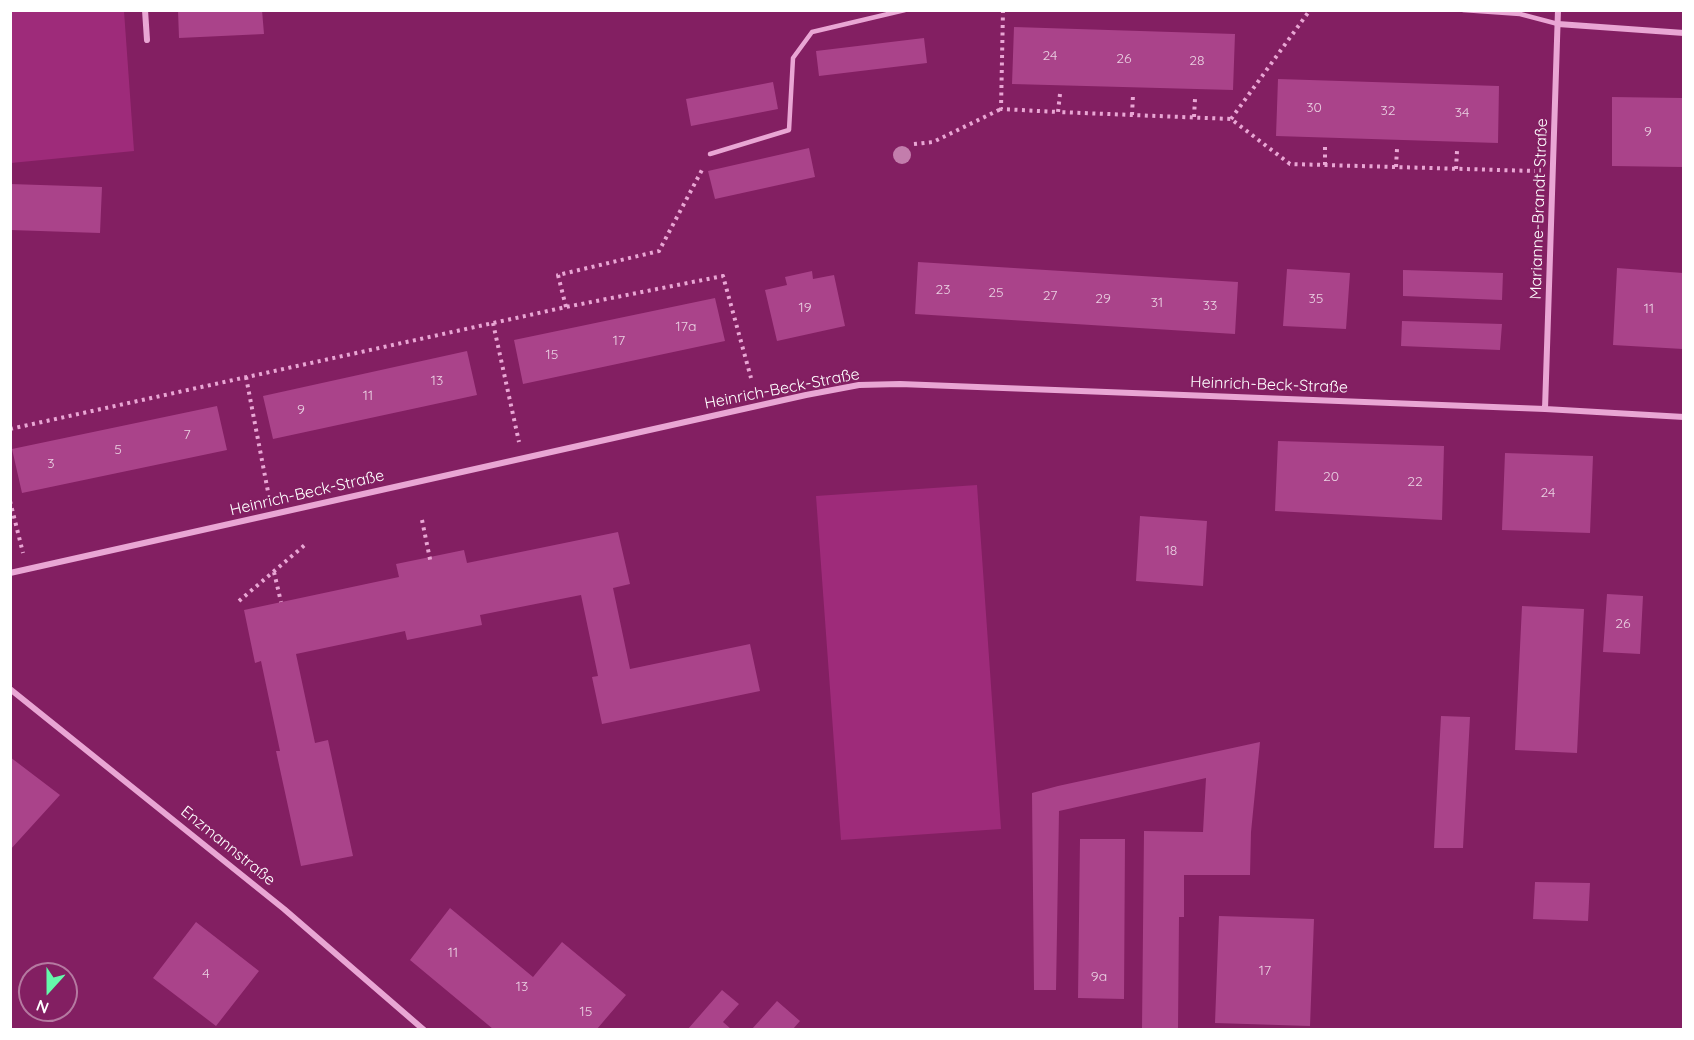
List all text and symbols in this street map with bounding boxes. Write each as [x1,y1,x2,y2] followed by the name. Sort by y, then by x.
[1043,48,1057,64] house number: 24
[1116,51,1132,67] house number: 26
[1189,53,1205,69] house number: 28
[1306,100,1322,116] house number: 30
[1380,103,1396,119] house number: 32
[1455,105,1469,121] house number: 34
[1526,118,1552,300] street label: Marianne-Brandt-Straße
[1644,124,1652,140] house number: 9
[935,282,951,298] house number: 23
[988,285,1004,301] house number: 25
[1043,288,1057,304] house number: 27
[1095,291,1111,307] house number: 29
[1309,291,1323,307] house number: 35
[1151,295,1163,311] house number: 31
[1203,298,1217,314] house number: 33
[799,300,811,316] house number: 19
[1644,301,1654,317] house number: 11
[676,319,696,335] house number: 17a
[613,333,625,349] house number: 17
[546,347,558,363] house number: 15
[703,365,861,413] street label: Heinrich-Beck-Straße
[431,373,443,389] house number: 13
[1190,373,1348,397] street label: Heinrich-Beck-Straße
[363,388,373,404] house number: 11
[297,402,305,418] house number: 9
[183,427,191,443] house number: 7
[114,442,122,458] house number: 5
[47,456,55,472] house number: 3
[228,466,386,520] street label: Heinrich-Beck-Straße
[1323,469,1339,485] house number: 20
[1407,474,1423,490] house number: 22
[1541,485,1555,501] house number: 24
[1165,543,1177,559] house number: 18
[1615,616,1631,632] house number: 26
[177,802,279,890] street label: Enzmannstraße
[448,945,458,961] house number: 11
[18,962,78,1022] north arrow
[1259,963,1271,979] house number: 17
[202,966,210,982] house number: 4
[1091,969,1107,985] house number: 9a
[516,979,528,995] house number: 13
[33,995,51,1018] text: N
[580,1004,592,1020] house number: 15

